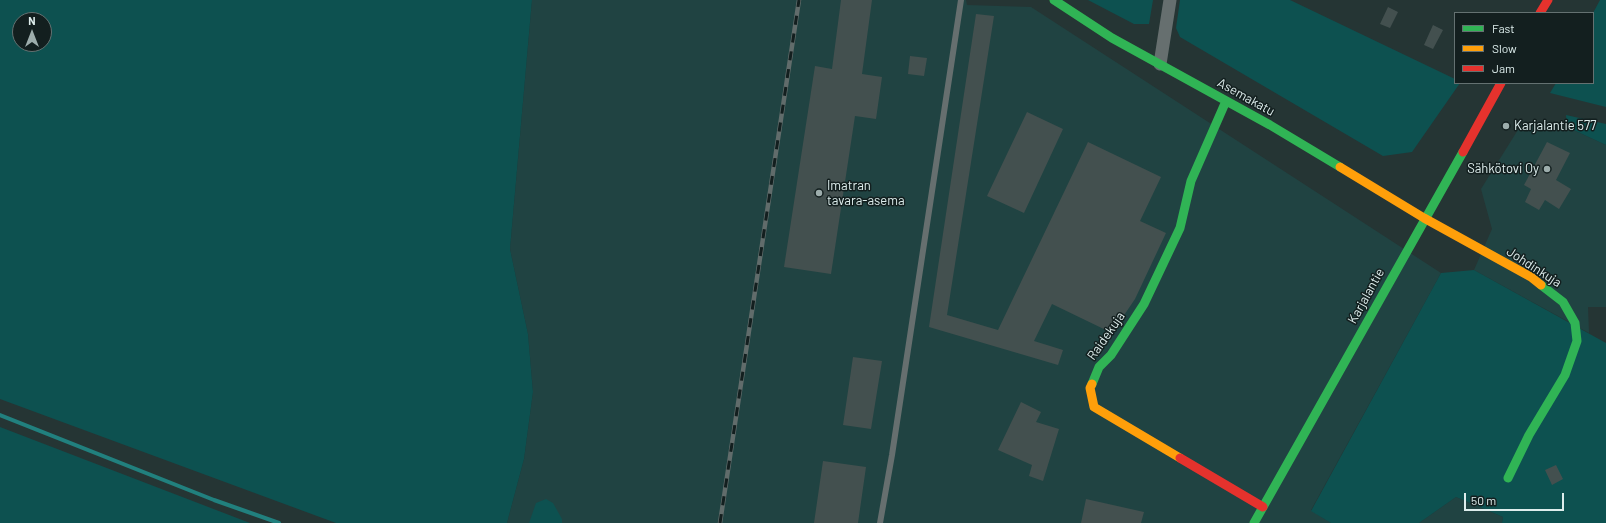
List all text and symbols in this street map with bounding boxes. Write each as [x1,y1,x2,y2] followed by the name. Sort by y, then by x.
[12,12,52,52] north arrow
[1454,12,1594,84] legend
[28,14,36,27] text: N
[1492,21,1515,35] text: Fast
[1492,41,1517,55] text: Slow
[1492,61,1515,75] text: Jam
[1215,75,1277,119] street label: Asemakatu
[1514,118,1596,134] place label: Karjalantie 577
[1501,121,1511,131] marker: Karjalantie 577
[1467,161,1539,177] place label: Sähkötovi Oy
[1542,164,1552,174] marker: Sähkötovi Oy
[827,178,905,209] place label: Imatran tavara-asema
[814,188,824,198] marker: Imatran tavara-asema
[1504,244,1564,290] street label: Johdinkuja
[1344,266,1388,326] street label: Karjalantie
[1084,309,1128,363] street label: Raidekuja
[1466,485,1566,511] scale bar
[1471,493,1496,507] text: 50 m

